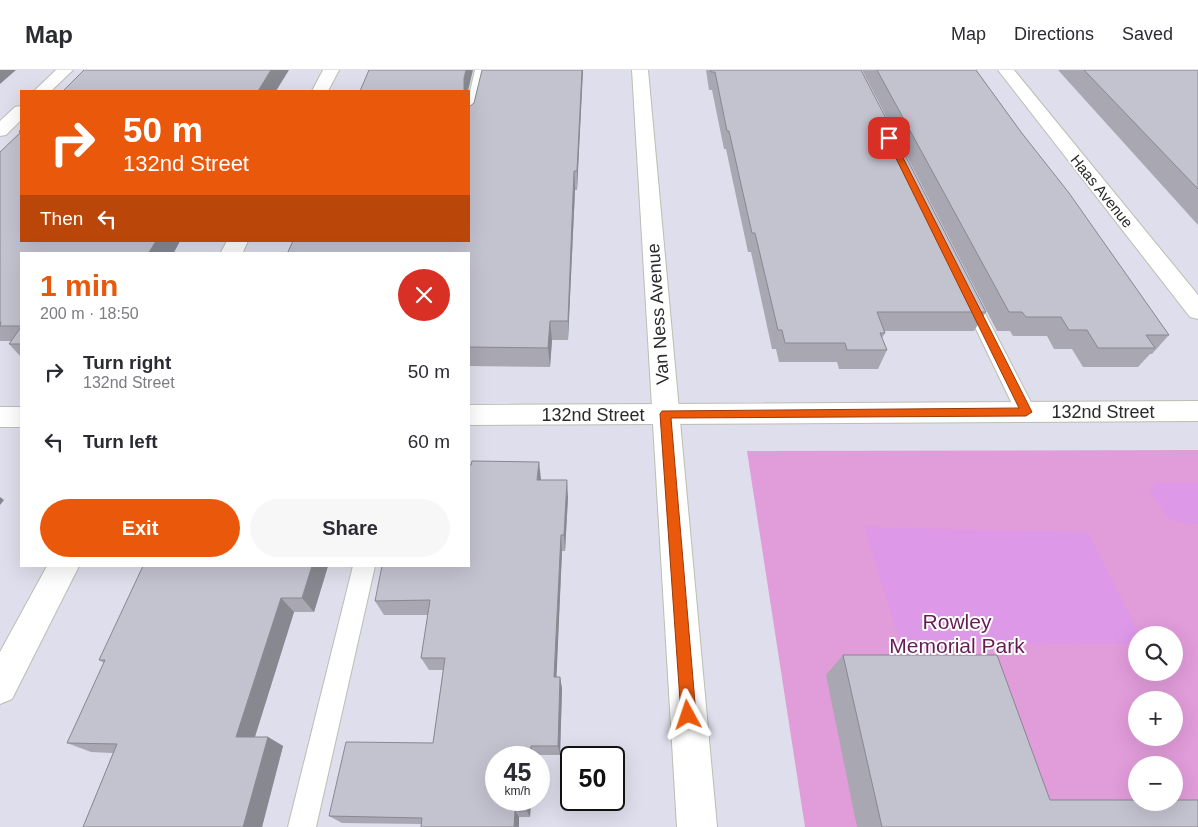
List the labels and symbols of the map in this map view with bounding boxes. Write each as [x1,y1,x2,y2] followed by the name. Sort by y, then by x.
[868,117,910,159] pin
[1067,151,1137,231] street label: Haas Avenue
[643,243,673,385] street label: Van Ness Avenue
[1051,402,1155,422] street label: 132nd Street
[541,405,645,425] street label: 132nd Street
[889,610,1025,657] park label: Rowley Memorial Park
[661,688,713,740] position arrow
[560,746,625,811] speed limit sign: 50

